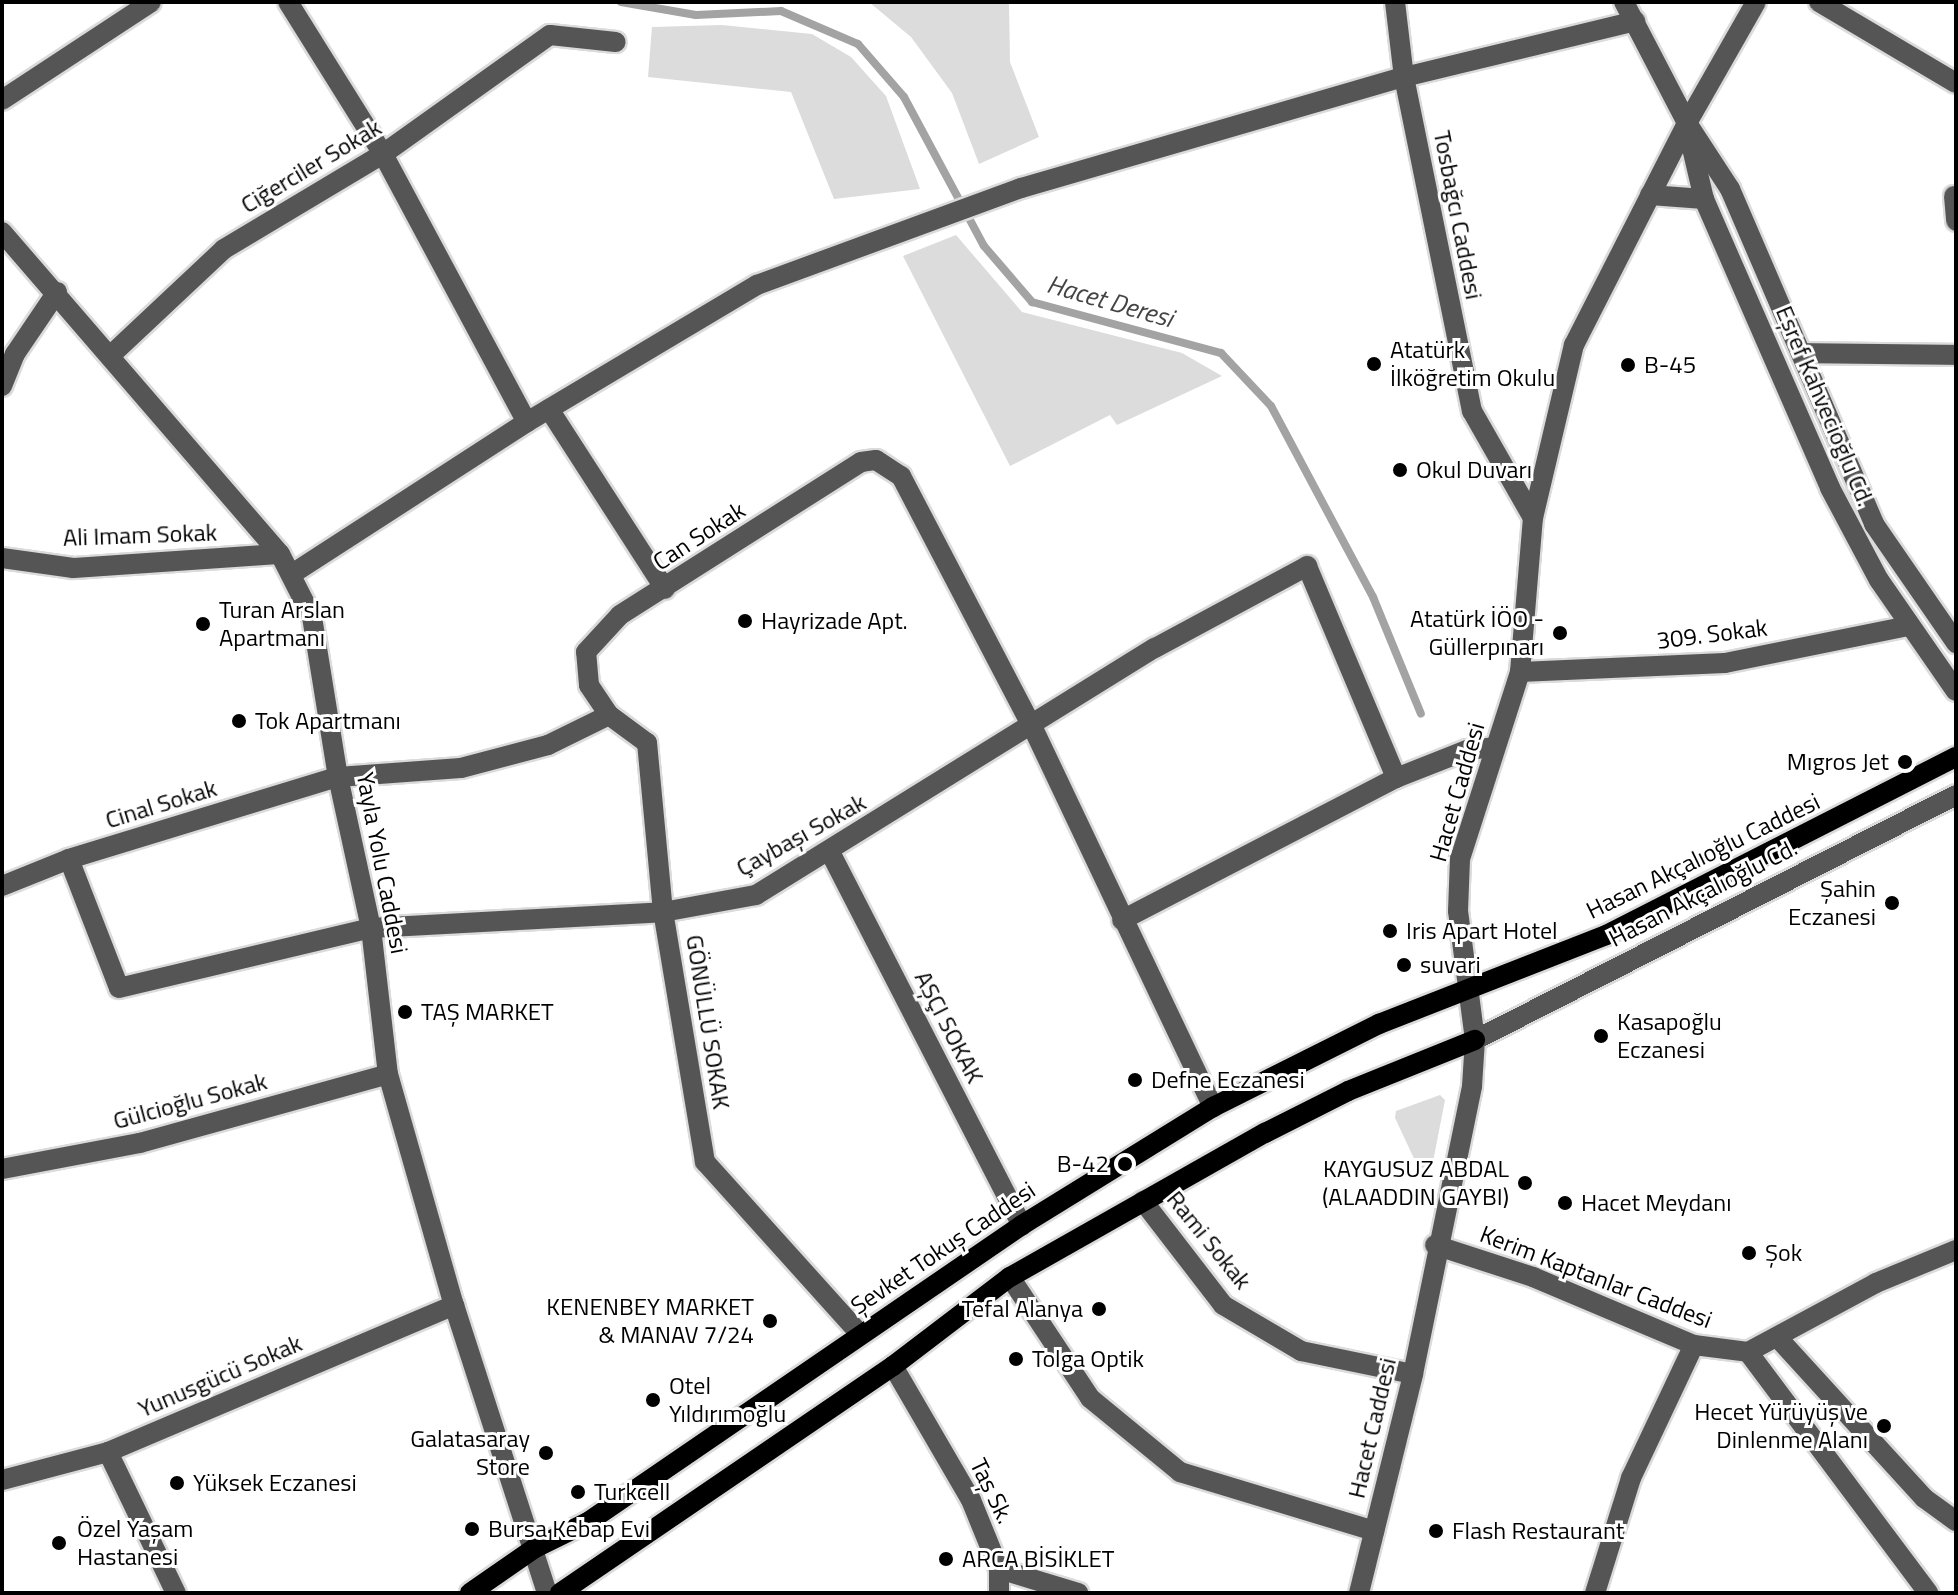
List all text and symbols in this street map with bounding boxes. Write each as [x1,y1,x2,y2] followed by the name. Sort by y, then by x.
[236,113,386,219] street label: Ciğerciler Sokak
[1428,128,1488,302] street label: Tosbağcı Caddesi
[1043,268,1177,334] water label: Hacet Deresi
[1770,302,1880,510] street label: Eşref Kahvecioğlu Cd.
[1390,336,1555,392] place label: Atatürk İlköğretim Okulu
[1644,351,1696,379] place label: B-45
[1365,355,1383,373] marker: Atatürk İlköğretim Okulu
[1619,356,1637,374] marker: B-45
[1416,456,1532,484] place label: Okul Duvarı
[1391,461,1409,479] marker: Okul Duvarı
[648,496,750,576] street label: Can Sokak
[62,518,218,552] street label: Ali Imam Sokak
[219,596,345,652] place label: Turan Arslan Apartmanı
[1410,605,1544,661] place label: Atatürk İÖO - Güllerpınarı
[761,607,908,635] place label: Hayrizade Apt.
[736,612,754,630] marker: Hayrizade Apt.
[1655,613,1769,655] street label: 309. Sokak
[194,615,212,633] marker: Turan Arslan Apartmanı
[1551,624,1569,642] marker: Atatürk İÖO - Güllerpınarı
[255,707,401,735] place label: Tok Apartmanı
[230,712,248,730] marker: Tok Apartmanı
[1423,719,1491,865] street label: Hacet Caddesi
[1787,748,1889,776] place label: Mıgros Jet
[1896,753,1914,771] marker: Mıgros Jet
[350,770,414,956] street label: Yayla Yolu Caddesi
[102,773,220,835] street label: Cinal Sokak
[1582,787,1824,925] street label: Hasan Akçalıoğlu Caddesi
[731,788,871,882] street label: Çaybaşı Sokak
[1604,833,1802,953] street label: Hasan Akçalıoğlu Cd.
[1788,875,1876,931] place label: Şahin Eczanesi
[1883,894,1901,912] marker: Şahin Eczanesi
[1406,917,1558,945] place label: Iris Apart Hotel
[1381,922,1399,940] marker: Iris Apart Hotel
[680,933,736,1111] street label: GÖNÜLLÜ SOKAK
[1420,951,1481,979] place label: suvari
[1395,956,1413,974] marker: suvari
[909,966,989,1088] street label: AŞÇI SOKAK
[421,998,554,1026] place label: TAŞ MARKET
[396,1003,414,1021] marker: TAŞ MARKET
[1617,1008,1722,1064] place label: Kasapoğlu Eczanesi
[1592,1027,1610,1045] marker: Kasapoğlu Eczanesi
[1151,1066,1305,1094] place label: Defne Eczanesi
[110,1067,270,1135] street label: Gülcioğlu Sokak
[1126,1071,1144,1089] marker: Defne Eczanesi
[1057,1150,1109,1178] place label: B-42
[1116,1155,1134,1173] marker: B-42
[1322,1155,1509,1211] place label: KAYGUSUZ ABDAL (ALAADDIN GAYBI)
[1516,1174,1534,1192] marker: KAYGUSUZ ABDAL (ALAADDIN GAYBI)
[845,1176,1041,1320] street label: Şevket Tokuş Caddesi
[1161,1185,1257,1295] street label: Rami Sokak
[1581,1189,1731,1217] place label: Hacet Meydanı
[1556,1194,1574,1212] marker: Hacet Meydanı
[1476,1219,1716,1335] street label: Kerim Kaptanlar Caddesi
[1765,1239,1802,1267] place label: Şok
[1740,1244,1758,1262] marker: Şok
[546,1293,754,1349] place label: KENENBEY MARKET & MANAV 7/24
[962,1295,1083,1323] place label: Tefal Alanya
[1090,1300,1108,1318] marker: Tefal Alanya
[761,1312,779,1330] marker: KENENBEY MARKET & MANAV 7/24
[134,1329,306,1423] street label: Yunusgücü Sokak
[1032,1345,1144,1373] place label: Tolga Optik
[1007,1350,1025,1368] marker: Tolga Optik
[1342,1355,1402,1501] street label: Hacet Caddesi
[669,1372,786,1428] place label: Otel Yıldırımoğlu
[644,1391,662,1409] marker: Otel Yıldırımoğlu
[1694,1398,1868,1454] place label: Hecet Yürüyüş ve Dinlenme Alanı
[1875,1417,1893,1435] marker: Hecet Yürüyüş ve Dinlenme Alanı
[410,1425,530,1481] place label: Galatasaray Store
[537,1444,555,1462] marker: Galatasaray Store
[964,1454,1020,1528] street label: Taş Sk.
[193,1469,357,1497] place label: Yüksek Eczanesi
[168,1474,186,1492] marker: Yüksek Eczanesi
[594,1478,670,1506] place label: Turkcell
[569,1483,587,1501] marker: Turkcell
[77,1515,193,1571] place label: Özel Yaşam Hastanesi
[488,1515,650,1543] place label: Bursa Kebap Evi
[1452,1517,1624,1545] place label: Flash Restaurant
[463,1520,481,1538] marker: Bursa Kebap Evi
[1427,1522,1445,1540] marker: Flash Restaurant
[48,1532,70,1554] marker: Özel Yaşam Hastanesi
[962,1545,1114,1573] place label: ARCA BİSİKLET
[937,1550,955,1568] marker: ARCA BİSİKLET

